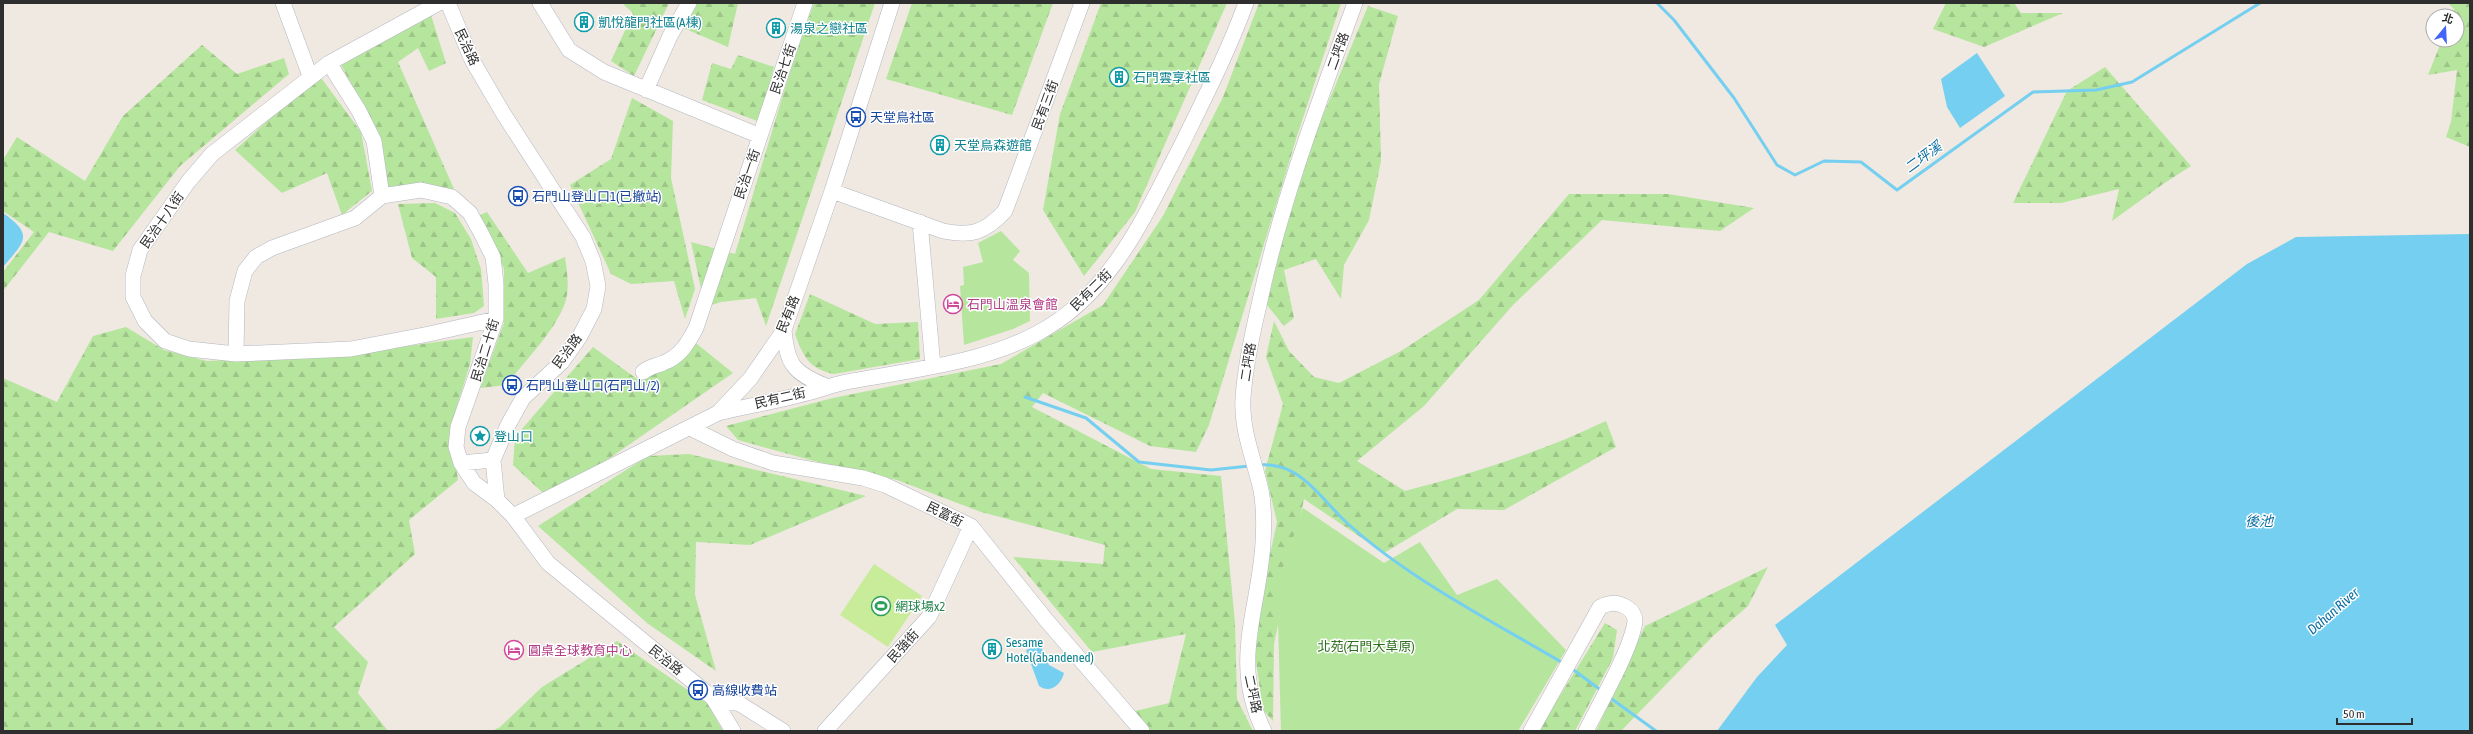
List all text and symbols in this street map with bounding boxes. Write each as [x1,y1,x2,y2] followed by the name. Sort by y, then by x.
[2425,8,2465,48] north arrow
[573,11,595,33] building icon: 凱悅龍門社區(A棟)
[2441,11,2455,26] text: 北
[598,15,702,30] place label: 凱悅龍門社區(A棟)
[765,17,787,39] building icon: 湯泉之戀社區
[790,21,868,36] place label: 湯泉之戀社區
[452,26,482,68] street label: 民治路
[1324,30,1352,72] street label: 二坪路
[767,42,799,96] street label: 民治七街
[1108,66,1130,88] building icon: 石門雲享社區
[1133,70,1211,85] place label: 石門雲享社區
[1029,78,1061,132] street label: 民有三街
[845,106,867,128] bus stop icon: 天堂鳥社區
[870,110,935,125] place label: 天堂鳥社區
[929,134,951,156] building icon: 天堂鳥森遊館
[1901,137,1946,176] water label: 二坪溪
[954,138,1032,153] place label: 天堂鳥森遊館
[731,147,763,201] street label: 民治一街
[507,185,529,207] bus stop icon: 石門山登山口1(已撤站)
[137,189,187,251] street label: 民治十八街
[532,189,661,204] place label: 石門山登山口1(已撤站)
[1067,266,1115,314] street label: 民有二街
[774,293,802,335] street label: 民有路
[942,293,964,315] hotel icon: 石門山溫泉會館
[967,297,1058,312] place label: 石門山溫泉會館
[468,317,502,383] street label: 民治二十街
[549,331,585,371] street label: 民治路
[1238,342,1258,382] street label: 二坪路
[501,374,523,396] bus stop icon: 石門山登山口(石門山/2)
[526,378,660,393] place label: 石門山登山口(石門山/2)
[753,385,807,411] street label: 民有二街
[469,425,491,447] place icon: 登山口
[494,429,533,444] place label: 登山口
[924,499,966,529] street label: 民富街
[2245,513,2275,529] water label: 後池
[2304,584,2363,638] water label: Dahan River
[870,595,892,617] sports icon: 網球場x2
[895,599,945,614] place label: 網球場x2
[884,626,922,666] street label: 民強街
[1006,635,1094,665] place label: Sesame Hotel(abandened)
[981,638,1003,660] building icon: Sesame Hotel(abandened)
[503,639,525,661] hotel icon: 圓桌全球教育中心
[1317,639,1415,654] park label: 北苑(石門大草原)
[646,642,686,678] street label: 民治路
[528,643,632,658] place label: 圓桌全球教育中心
[1242,673,1264,715] street label: 二坪路
[687,679,709,701] bus stop icon: 高線收費站
[712,683,777,698] place label: 高線收費站
[2337,700,2412,726] scale bar
[2343,707,2365,721] text: 50 m

